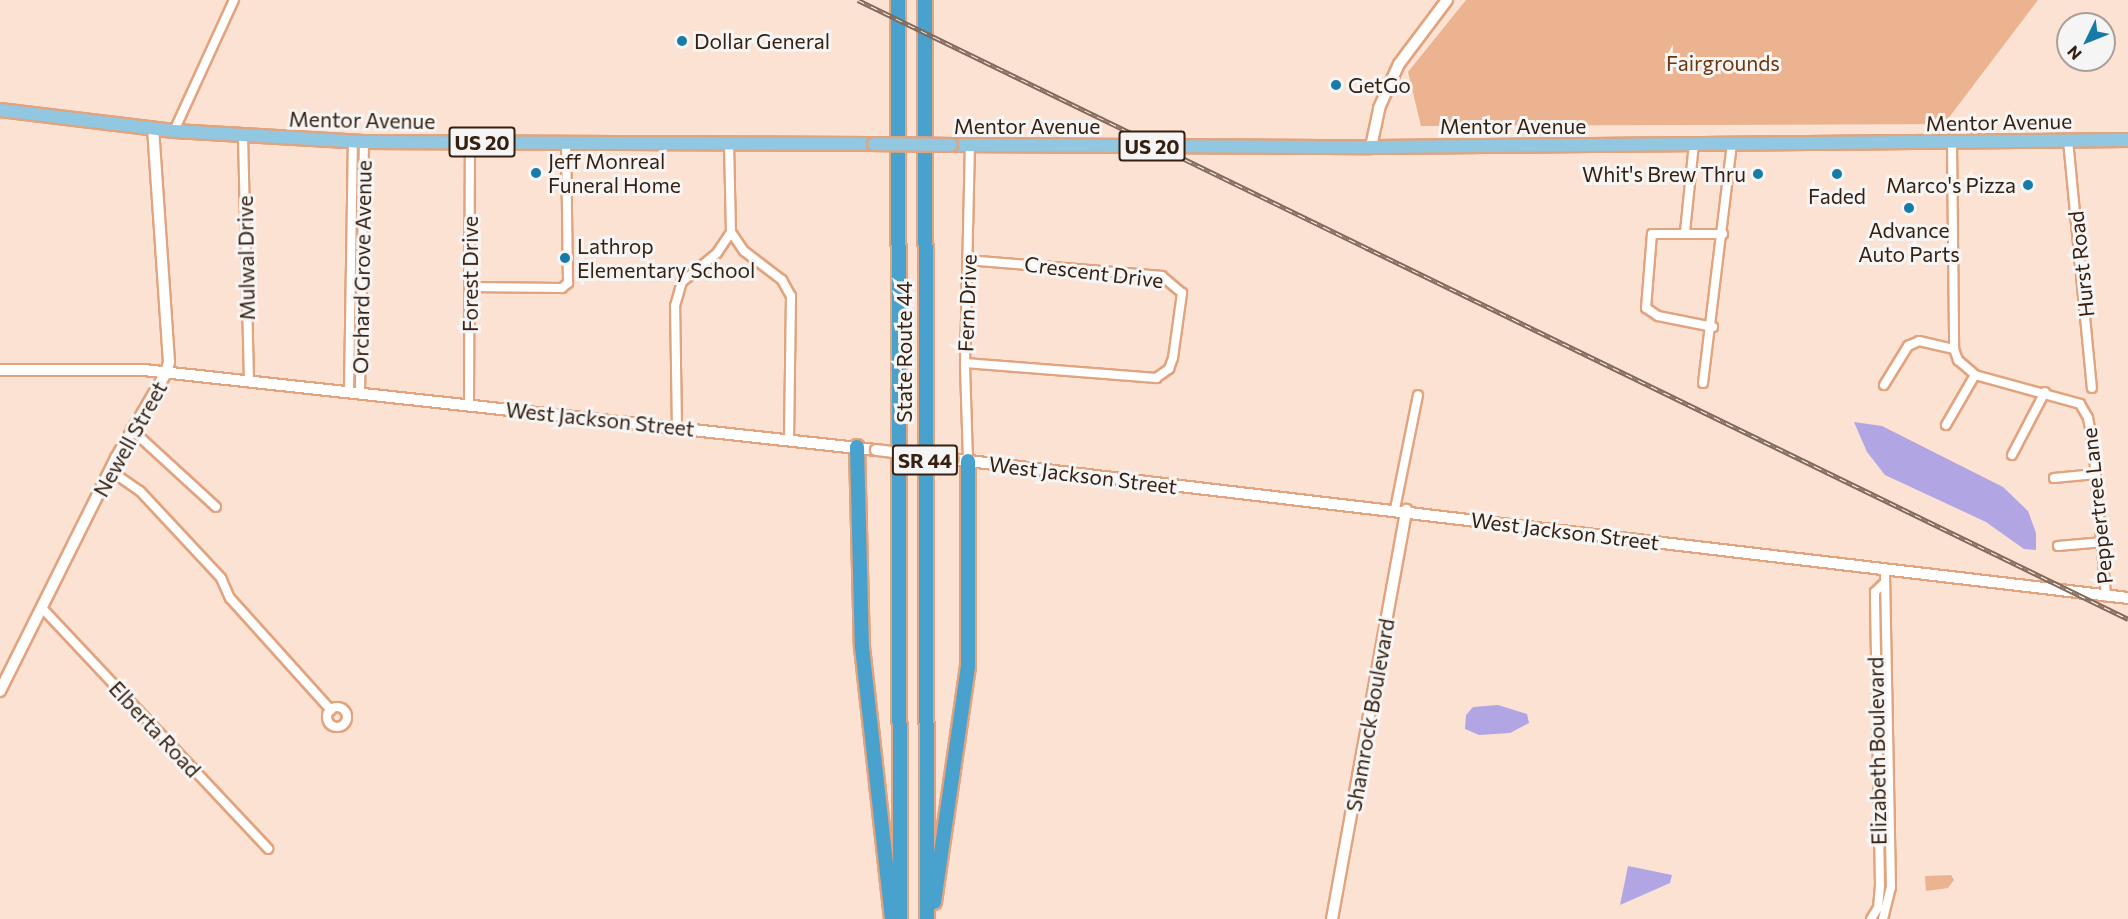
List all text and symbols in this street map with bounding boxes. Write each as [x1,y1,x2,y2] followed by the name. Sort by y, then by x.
[2056,12,2116,72] north arrow
[694,28,830,54] place label: Dollar General
[675,34,689,48] marker: Dollar General
[2063,42,2085,64] text: N
[1666,50,1780,76] park label: Fairgrounds
[1348,72,1411,98] place label: GetGo
[1329,78,1343,92] marker: GetGo
[289,106,435,134] street label: Mentor Avenue
[1926,108,2072,136] street label: Mentor Avenue
[954,113,1100,139] street label: Mentor Avenue
[1440,113,1586,139] street label: Mentor Avenue
[448,125,516,159] road number: US 20
[1118,129,1186,163] road number: US 20
[548,148,681,198] place label: Jeff Monreal Funeral Home
[348,160,376,374] street label: Orchard Grove Avenue
[1582,161,1746,187] place label: Whit's Brew Thru
[529,166,543,180] marker: Jeff Monreal Funeral Home
[1751,167,1765,181] marker: Whit's Brew Thru
[1830,167,1844,181] marker: Faded
[1886,172,2016,198] place label: Marco's Pizza
[2021,178,2035,192] marker: Marco's Pizza
[1808,183,1866,209] place label: Faded
[232,195,260,321] street label: Mulwal Drive
[1902,201,1916,215] marker: Advance Auto Parts
[2063,210,2099,318] street label: Hurst Road
[457,216,483,332] street label: Forest Drive
[1858,217,1960,267] place label: Advance Auto Parts
[577,233,755,283] place label: Lathrop Elementary School
[558,251,572,265] marker: Lathrop Elementary School
[1023,251,1165,293] street label: Crescent Drive
[953,254,981,352] street label: Fern Drive
[891,281,917,423] street label: State Route 44
[88,377,172,501] street label: Newell Street
[504,397,696,441] street label: West Jackson Street
[2076,427,2118,585] street label: Peppertree Lane
[890,443,960,477] road number: SR 44
[987,451,1179,499] street label: West Jackson Street
[1469,507,1661,555] street label: West Jackson Street
[1341,616,1399,814] street label: Shamrock Boulevard
[1863,657,1891,845] street label: Elizabeth Boulevard
[104,676,206,782] street label: Elberta Road

